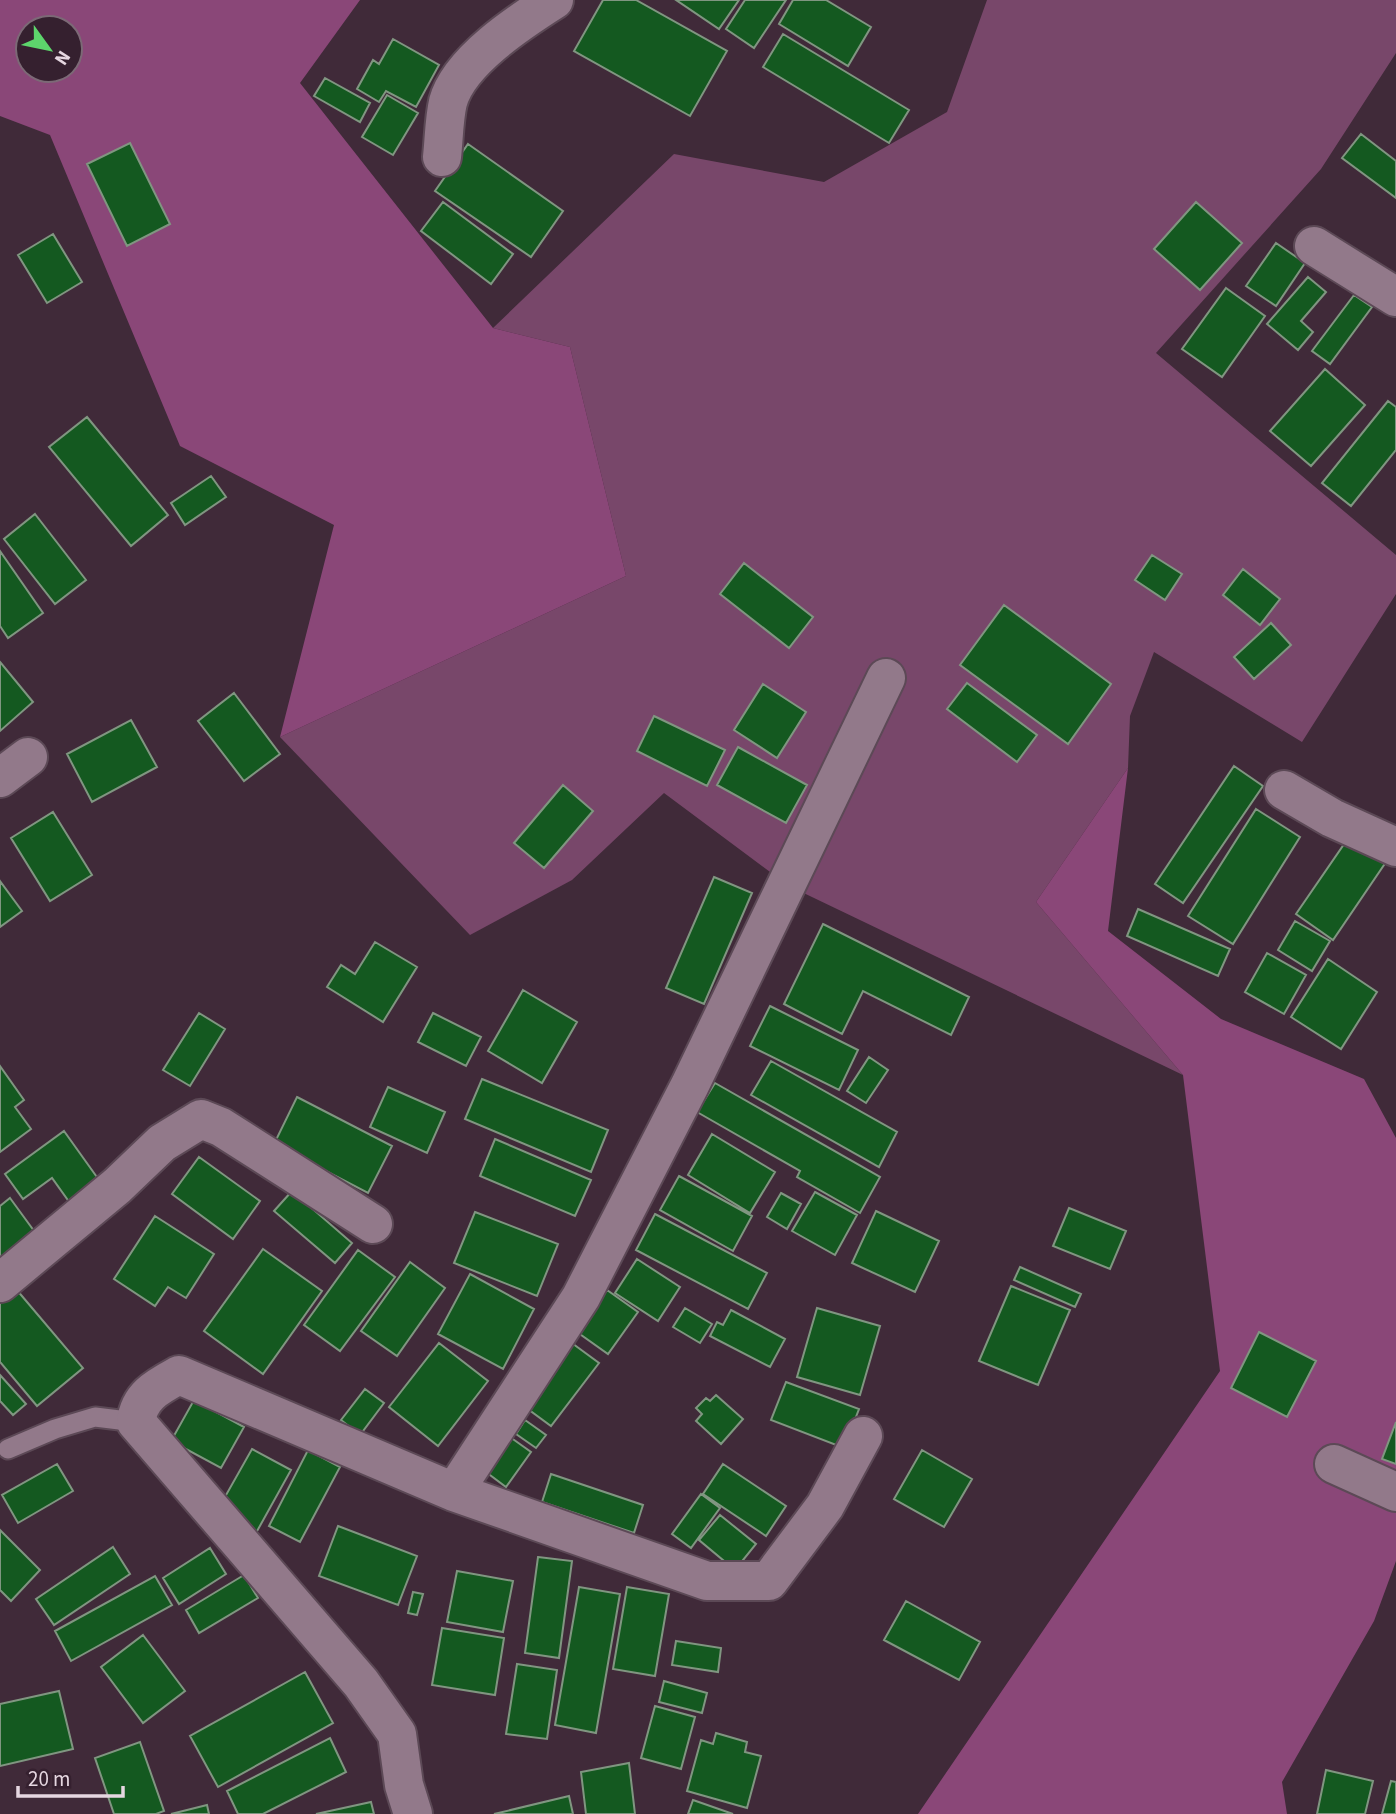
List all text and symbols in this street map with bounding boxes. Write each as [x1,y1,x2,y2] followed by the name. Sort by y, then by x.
[14,14,84,84] north arrow
[47,45,77,70] text: N
[18,1755,122,1799] scale bar
[28,1764,70,1794] text: 20 m

